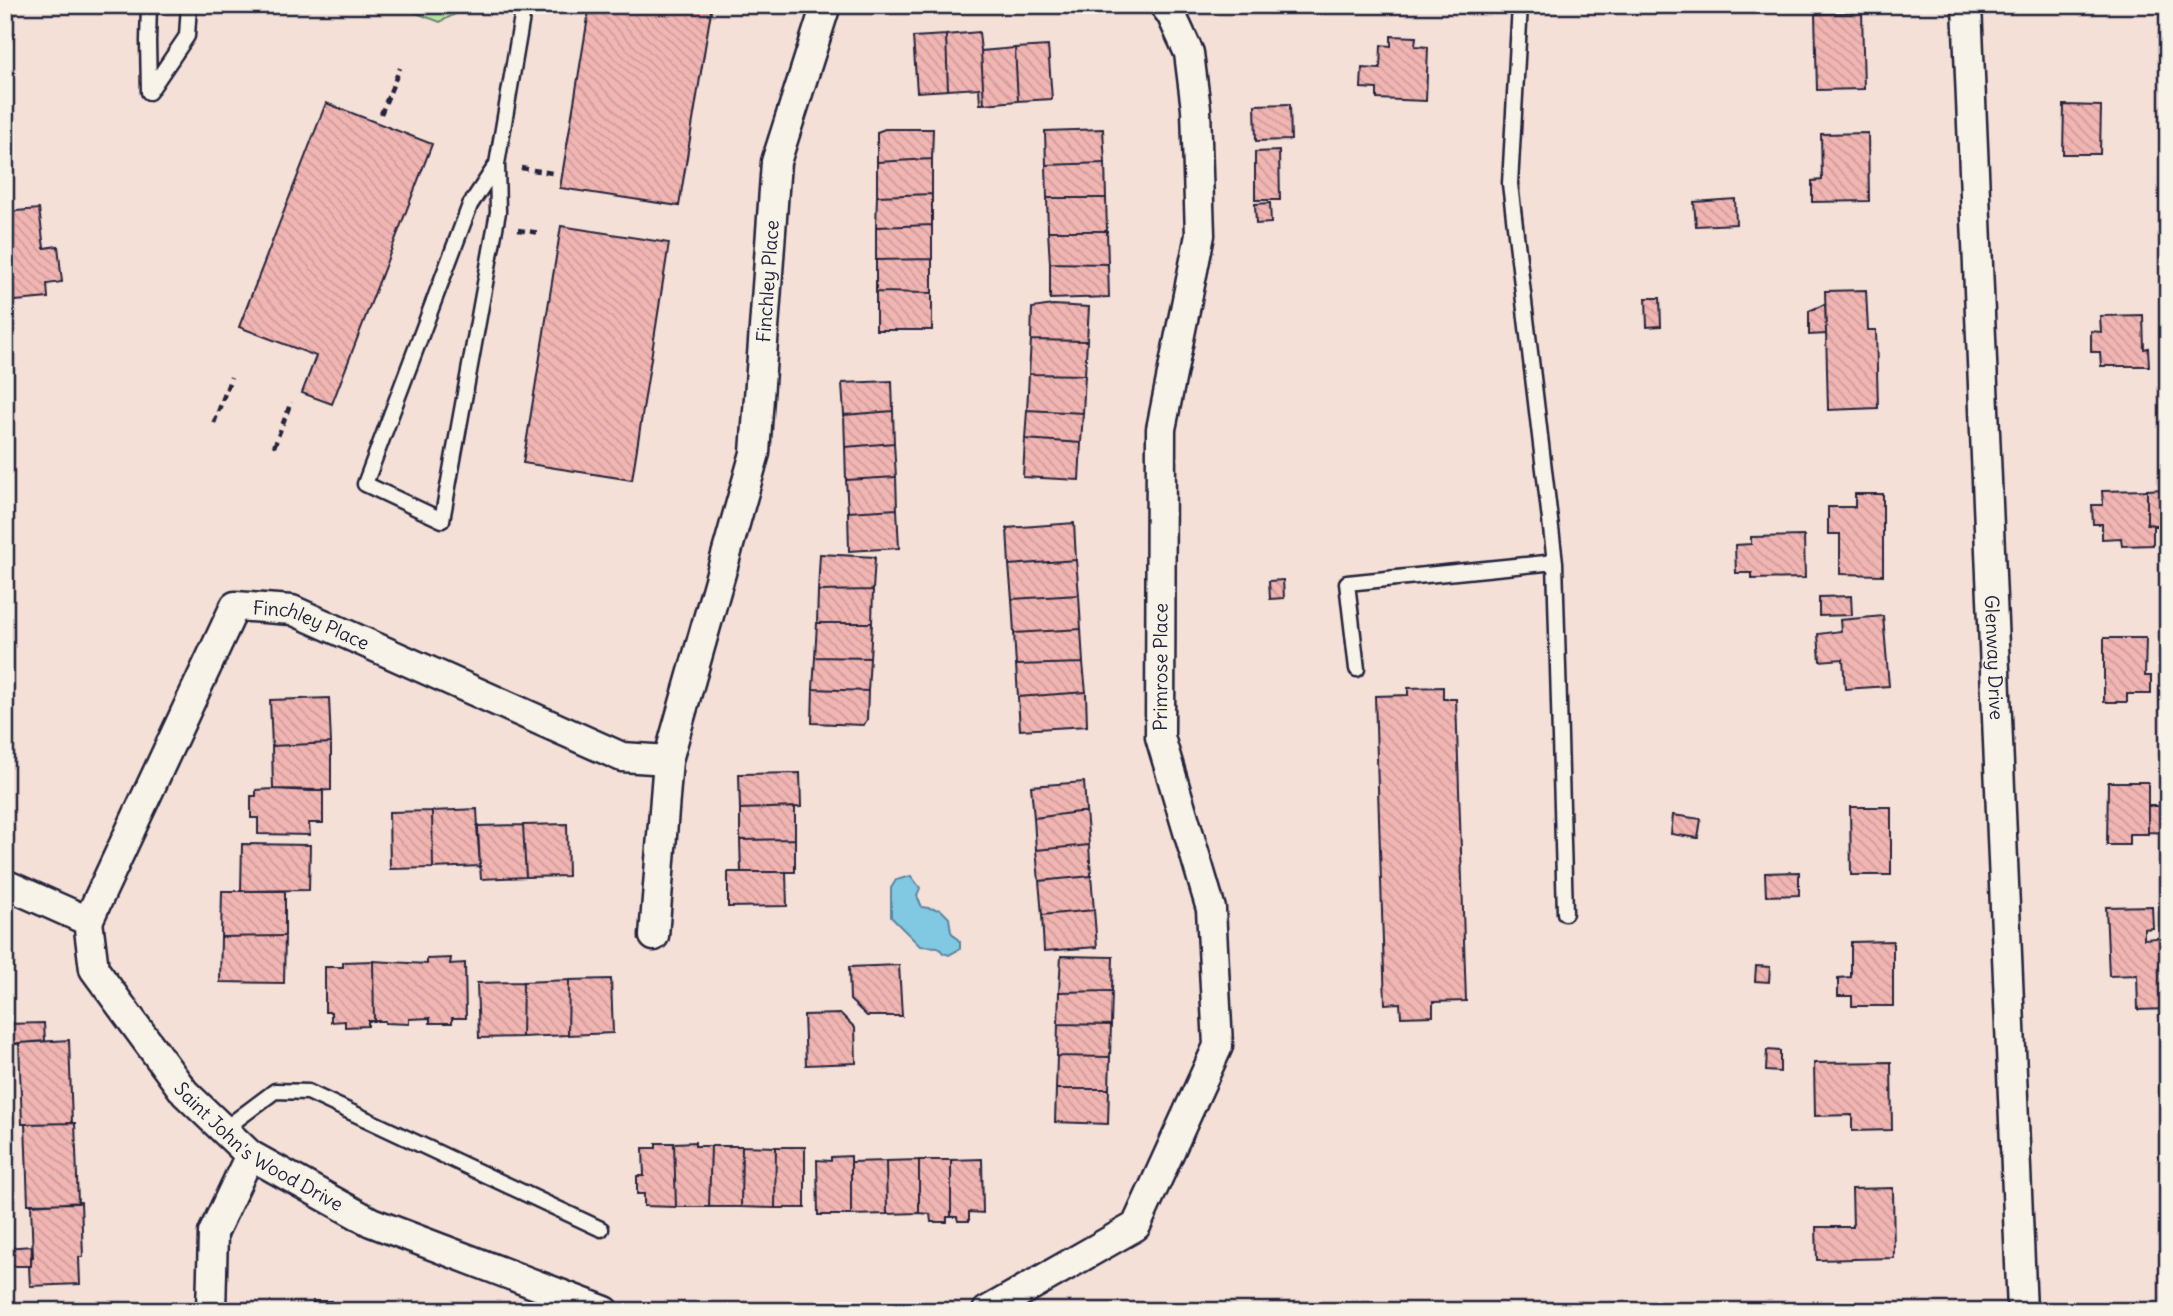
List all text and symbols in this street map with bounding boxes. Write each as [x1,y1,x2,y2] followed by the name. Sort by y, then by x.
[751,219,784,343] street label: Finchley Place
[1980,594,2009,720] street label: Glenway Drive
[252,595,373,655] street label: Finchley Place
[1148,603,1172,731] street label: Primrose Place
[169,1077,347,1216] street label: Saint John's Wood Drive

